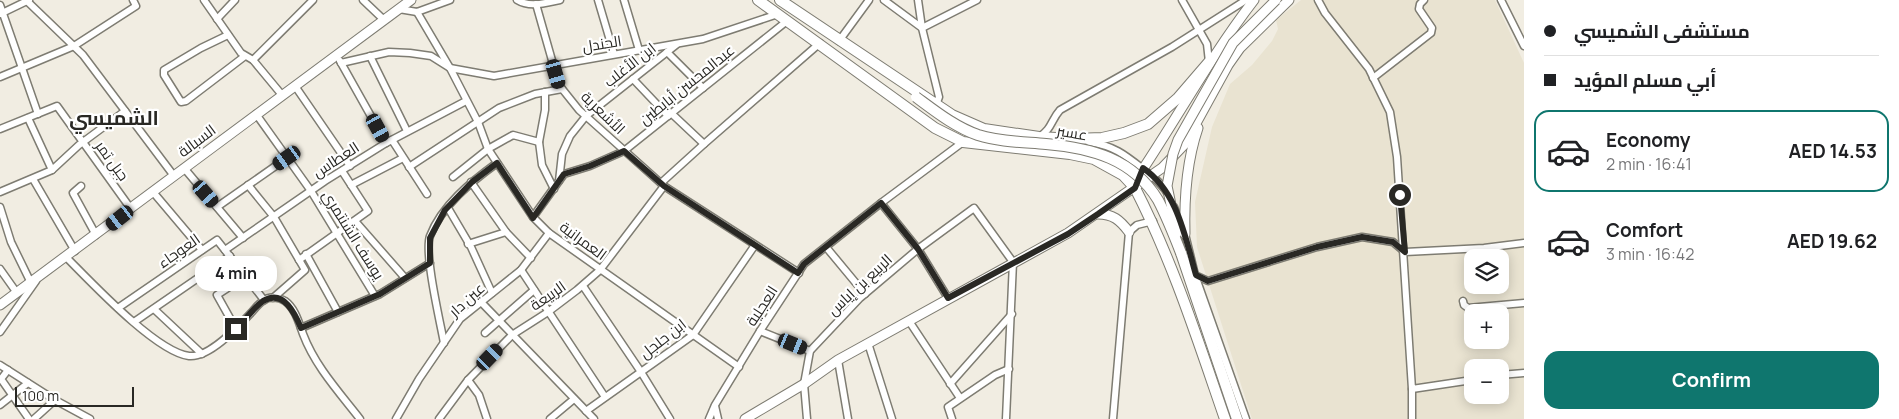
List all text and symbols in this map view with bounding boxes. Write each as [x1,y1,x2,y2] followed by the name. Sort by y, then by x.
[1574,18,1750,44] text: مستشفى الشميسي
[581,30,623,57] street label: الجندل
[599,38,660,92] street label: ابن الأغلب
[634,40,739,130] street label: عبدالمحسن أبابطين
[544,58,567,90] car
[1574,67,1716,93] text: أبي مسلم المؤيد
[577,86,630,139] street label: الأشعرية
[69,104,159,134] district label: الشميسي
[364,111,391,145] car
[173,119,220,162] street label: السبالة
[1054,119,1089,146] street label: عسير
[1606,127,1690,153] text: Economy
[1546,129,1591,174] icon: car
[90,136,134,185] street label: جبل تمر
[308,137,363,182] street label: العطاس
[1789,138,1877,164] text: AED 14.53
[270,143,303,173] car
[1606,153,1692,175] text: 2 min · 16:41
[190,178,221,210] car
[1389,184,1411,206] route start
[316,186,389,285] street label: يوسف الشنتمري
[103,203,136,233] car
[555,216,611,265] street label: العمرانية
[1606,217,1683,243] text: Comfort
[1546,219,1591,264] icon: car
[153,228,204,273] street label: العوجاء
[1787,228,1877,254] text: AED 19.62
[1606,243,1694,265] text: 3 min · 16:42
[823,249,897,321] street label: الربيع بن إياس
[1464,249,1509,404] map controls
[1464,249,1509,294] button: layers
[195,256,277,292] callout: 4 min
[215,262,257,284] text: 4 min
[526,276,570,315] street label: الربيعة
[443,278,489,322] street label: عين دار
[741,281,782,330] street label: العجلية
[1464,304,1509,349] button: +
[635,314,690,364] street label: ابن جلجل
[225,318,247,340] route end
[776,331,809,357] car
[474,341,505,373] car
[1544,351,1879,409] button: Confirm
[1464,359,1509,404] button: −
[15,384,134,407] scale bar
[22,386,59,405] text: 100 m

